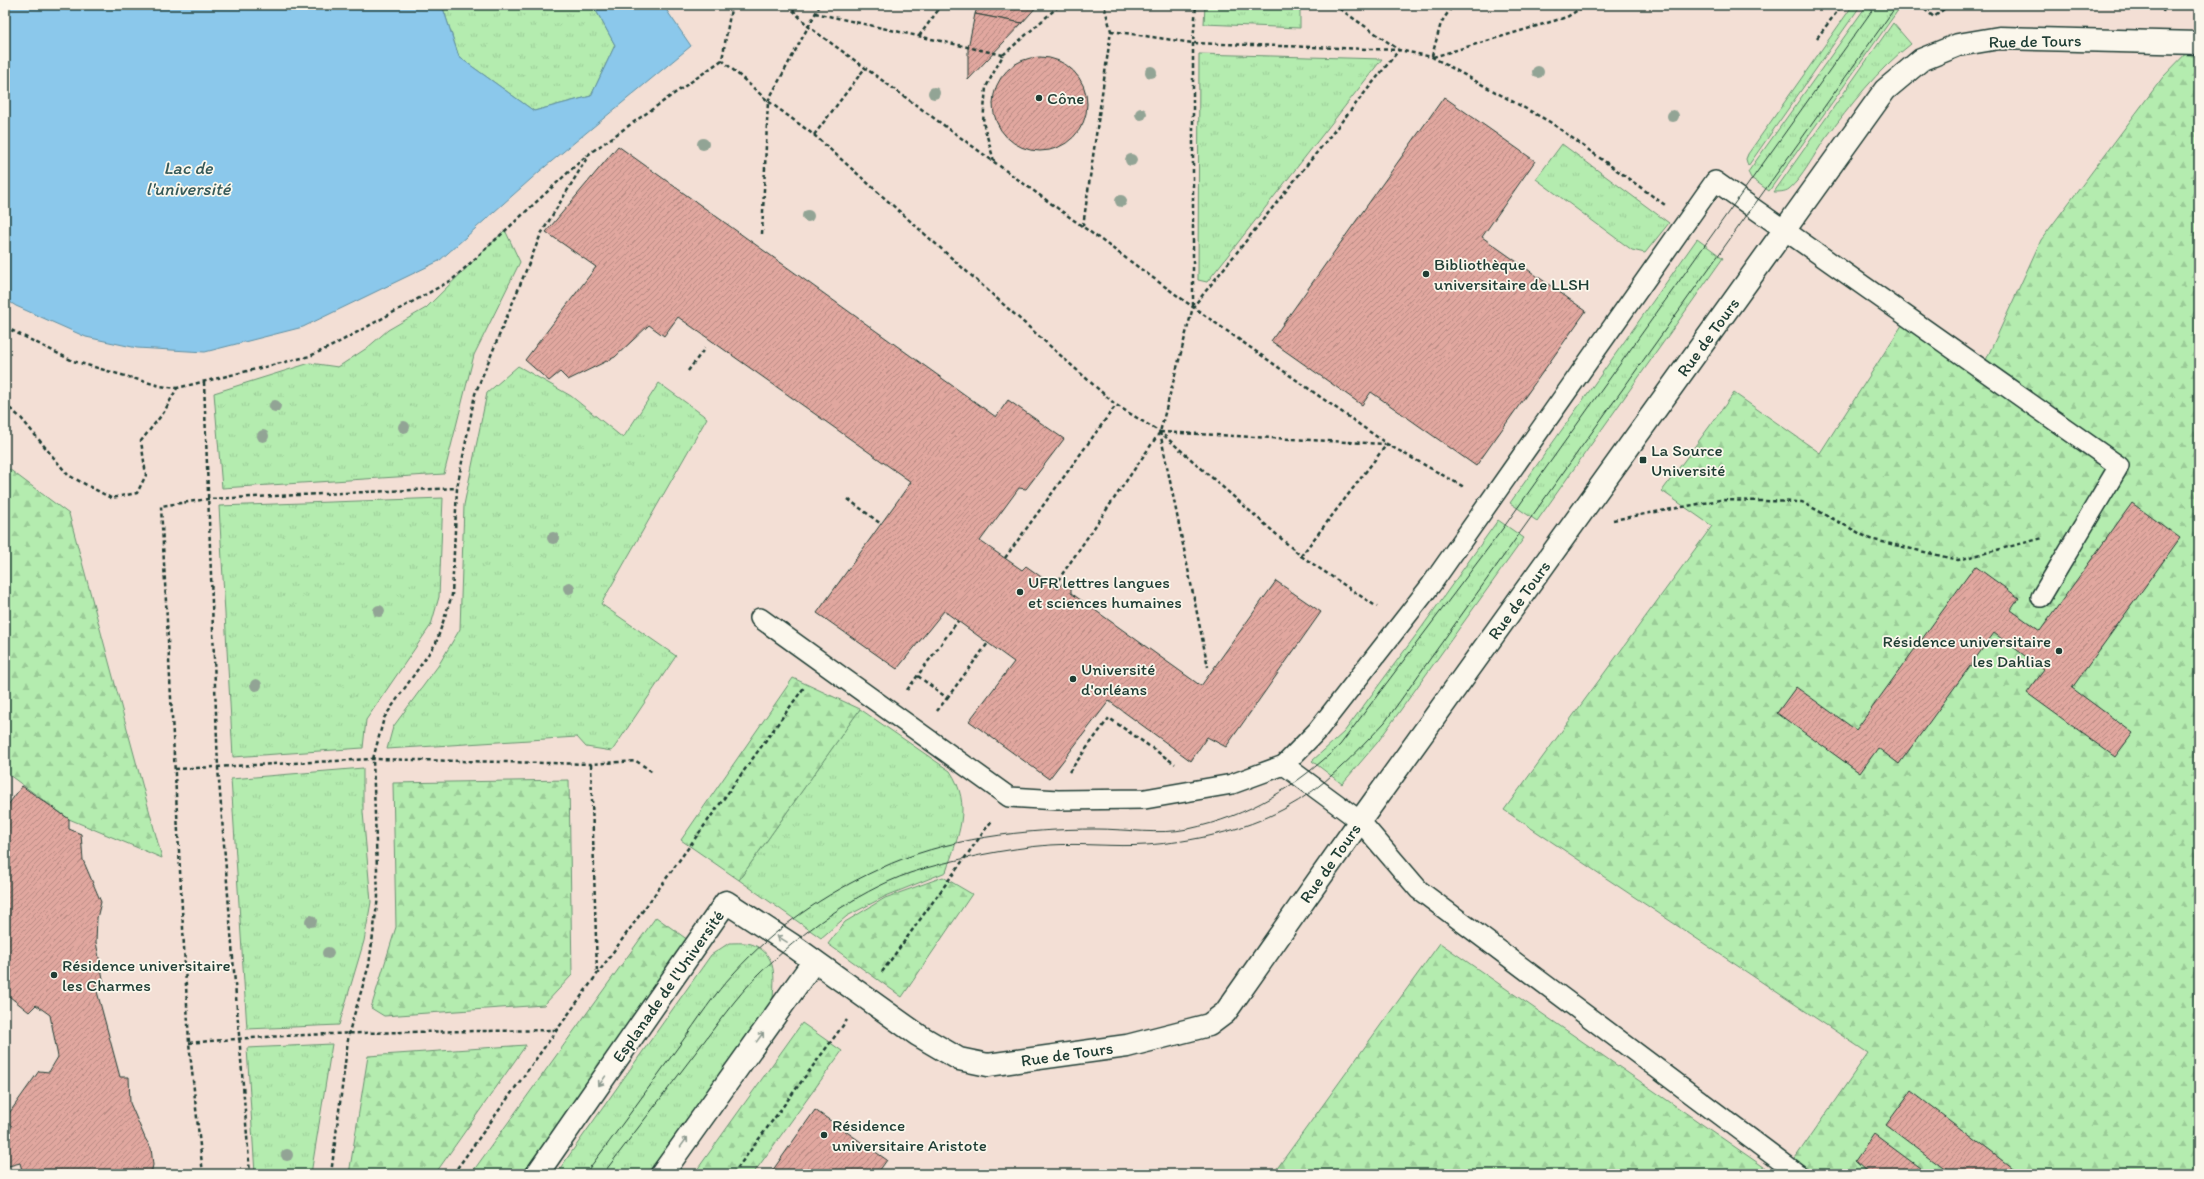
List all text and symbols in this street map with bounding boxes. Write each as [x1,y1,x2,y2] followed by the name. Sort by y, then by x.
[1988,30,2082,52] street label: Rue de Tours
[1047,88,1084,108] place label: Cône
[1034,93,1044,103] marker: Cône
[146,157,232,200] water label: Lac de l'université
[1434,254,1590,294] place label: Bibliothèque universitaire de LLSH
[1421,269,1431,279] marker: Bibliothèque universitaire de LLSH
[1673,294,1743,380] street label: Rue de Tours
[1651,440,1725,480] place label: La Source Université
[1638,455,1648,465] marker: La Source Université
[1484,557,1554,643] street label: Rue de Tours
[1028,572,1182,612] place label: UFR lettres langues et sciences humaines
[1015,587,1025,597] marker: UFR lettres langues et sciences humaines
[1883,631,2051,671] place label: Résidence universitaire les Dahlias
[2054,646,2064,656] marker: Résidence universitaire les Dahlias
[1081,659,1155,699] place label: Université d'orléans
[1068,674,1078,684] marker: Université d'orléans
[1295,819,1365,907] street label: Rue de Tours
[608,906,728,1066] street label: Esplanade de l'Université
[776,934,788,942] one-way arrow
[62,955,231,995] place label: Résidence universitaire les Charmes
[49,970,59,980] marker: Résidence universitaire les Charmes
[756,1031,764,1042] one-way arrow
[1020,1038,1114,1070] street label: Rue de Tours
[598,1075,606,1086] one-way arrow
[832,1115,987,1155] place label: Résidence universitaire Aristote
[819,1130,829,1140] marker: Résidence universitaire Aristote
[680,1137,688,1148] one-way arrow

